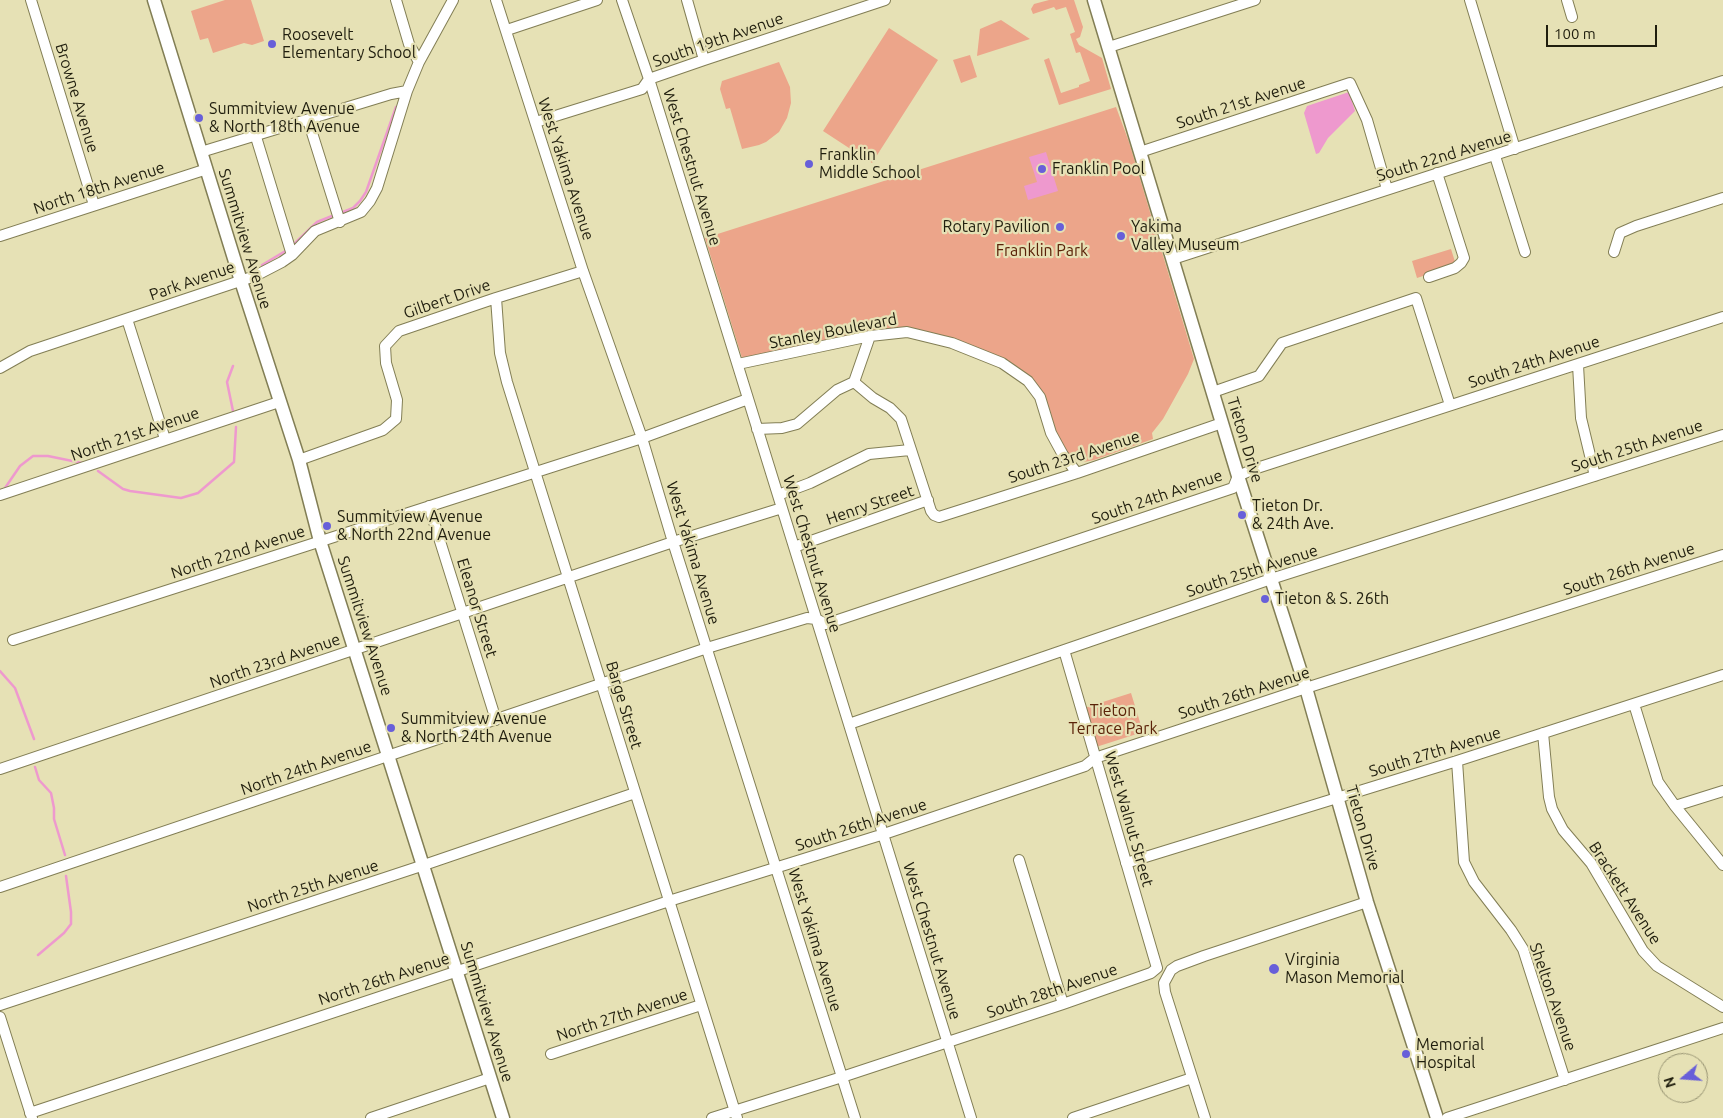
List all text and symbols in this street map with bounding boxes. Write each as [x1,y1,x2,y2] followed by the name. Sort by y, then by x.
[650,9,786,71] street label: South 19th Avenue
[1548,15,1659,47] scale bar
[282,25,416,63] place label: Roosevelt Elementary School
[1554,25,1596,42] text: 100 m
[266,38,278,50] marker: Roosevelt Elementary School
[51,41,103,155] street label: Browne Avenue
[1174,73,1308,133] street label: South 21st Avenue
[659,86,725,248] street label: West Chestnut Avenue
[534,95,598,243] street label: West Yakima Avenue
[209,99,360,137] place label: Summitview Avenue & North 18th Avenue
[193,112,205,124] marker: Summitview Avenue & North 18th Avenue
[1374,126,1514,186] street label: South 22nd Avenue
[819,145,920,183] place label: Franklin Middle School
[31,158,167,218] street label: North 18th Avenue
[803,158,815,170] marker: Franklin Middle School
[1052,159,1145,179] place label: Franklin Pool
[1036,163,1048,175] marker: Franklin Pool
[214,166,276,312] street label: Summitview Avenue
[943,217,1050,237] place label: Rotary Pavilion
[1131,217,1239,255] place label: Yakima Valley Museum
[1054,221,1066,233] marker: Rotary Pavilion
[1115,230,1127,242] marker: Yakima Valley Museum
[996,241,1088,261] park label: Franklin Park
[147,257,237,305] street label: Park Avenue
[401,275,493,323] street label: Gilbert Drive
[768,309,898,353] street label: Stanley Boulevard
[1466,332,1602,392] street label: South 24th Avenue
[1223,395,1267,485] street label: Tieton Drive
[68,403,202,465] street label: North 21st Avenue
[1569,416,1705,476] street label: South 25th Avenue
[1006,427,1142,487] street label: South 23rd Avenue
[1089,466,1225,528] street label: South 24th Avenue
[779,473,845,635] street label: West Chestnut Avenue
[662,479,724,627] street label: West Yakima Avenue
[824,481,916,529] street label: Henry Street
[1252,496,1334,534] place label: Tieton Dr. & 24th Ave.
[337,507,491,545] place label: Summitview Avenue & North 22nd Avenue
[1236,509,1248,521] marker: Tieton Dr. & 24th Ave.
[321,520,333,532] marker: Summitview Avenue & North 22nd Avenue
[168,521,308,583] street label: North 22nd Avenue
[1561,539,1697,599] street label: South 26th Avenue
[1184,541,1320,601] street label: South 25th Avenue
[333,554,397,698] street label: Summitview Avenue
[453,556,501,660] street label: Eleanor Street
[1275,589,1389,609] place label: Tieton & S. 26th
[1259,593,1271,605] marker: Tieton & S. 26th
[207,630,343,692] street label: North 23rd Avenue
[602,659,646,751] street label: Barge Street
[1176,663,1312,723] street label: South 26th Avenue
[1069,701,1157,739] park label: Tieton Terrace Park
[401,709,552,747] place label: Summitview Avenue & North 24th Avenue
[385,722,397,734] marker: Summitview Avenue & North 24th Avenue
[1367,723,1503,781] street label: South 27th Avenue
[238,737,374,799] street label: North 24th Avenue
[1100,749,1158,889] street label: West Walnut Street
[1342,783,1384,873] street label: Tieton Drive
[793,795,929,855] street label: South 26th Avenue
[1585,838,1665,948] street label: Brackett Avenue
[245,856,381,916] street label: North 25th Avenue
[899,860,965,1022] street label: West Chestnut Avenue
[784,866,846,1014] street label: West Yakima Avenue
[456,939,518,1085] street label: Summitview Avenue
[1526,941,1580,1053] street label: Shelton Avenue
[316,949,452,1009] street label: North 26th Avenue
[1285,950,1405,988] place label: Virginia Mason Memorial
[984,960,1120,1022] street label: South 28th Avenue
[1267,962,1281,976] marker: Virginia Mason Memorial
[554,985,690,1045] street label: North 27th Avenue
[1416,1035,1484,1073] place label: Memorial Hospital
[1400,1048,1412,1060] marker: Memorial Hospital
[1658,1053,1708,1103] north arrow
[1660,1075,1679,1090] text: N

